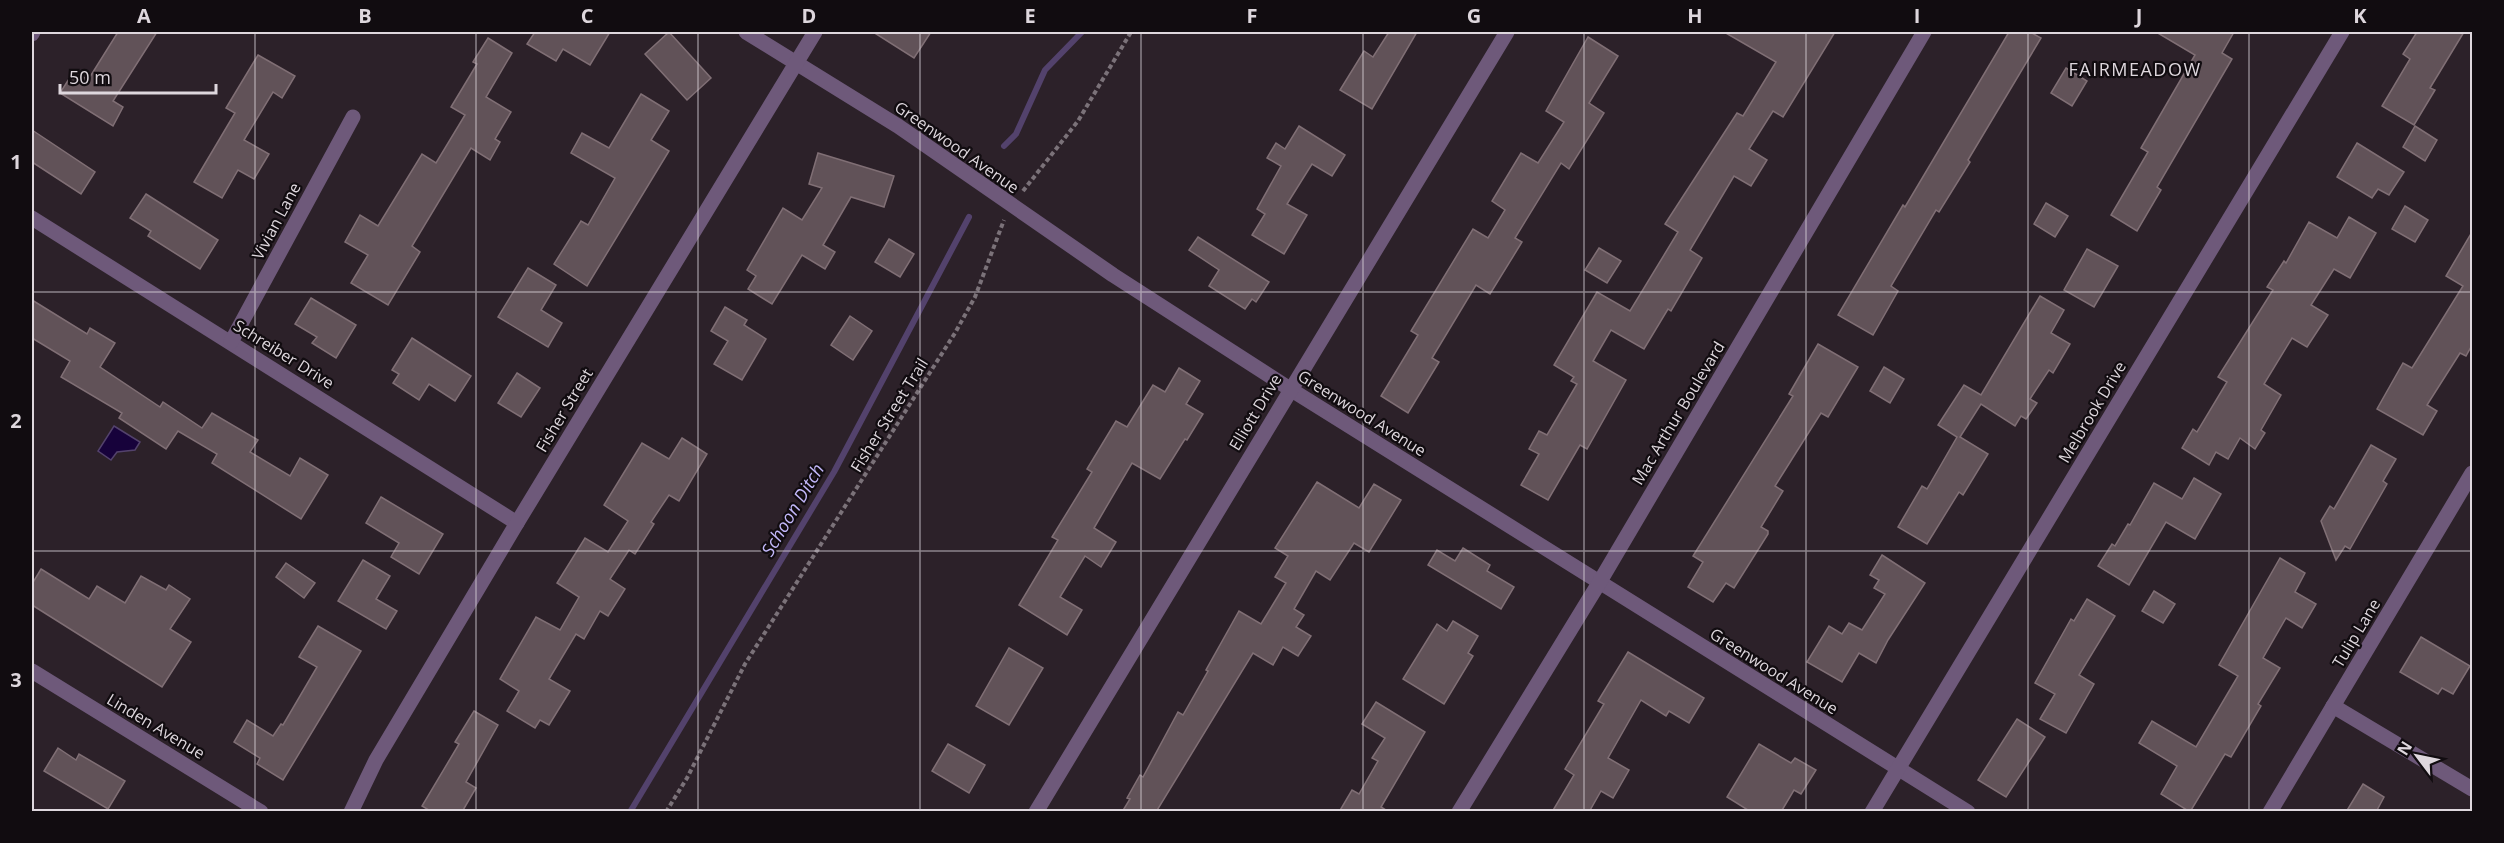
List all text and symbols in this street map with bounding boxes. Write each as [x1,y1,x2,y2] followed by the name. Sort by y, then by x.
[137,2,151,29] text: A
[358,2,372,29] text: B
[581,2,594,29] text: C
[802,2,816,29] text: D
[1024,2,1036,29] text: E
[1247,2,1257,29] text: F
[1467,2,1481,29] text: G
[1687,2,1703,29] text: H
[1914,2,1920,29] text: I
[2134,2,2142,29] text: J
[2353,2,2367,29] text: K
[60,57,216,95] scale bar
[2068,57,2202,81] district label: FAIRMEADOW
[69,65,111,89] text: 50 m
[890,96,1024,198] street label: Greenwood Avenue
[10,148,22,175] text: 1
[246,179,306,263] street label: Vivian Lane
[230,314,338,394] street label: Schreiber Drive
[1626,337,1730,489] street label: Mac Arthur Boulevard
[845,354,933,476] street label: Fisher Street Trail
[2053,357,2131,467] street label: Melbrook Drive
[530,364,598,456] street label: Fisher Street
[1294,365,1430,461] street label: Greenwood Avenue
[1224,370,1286,454] street label: Elliott Drive
[10,407,22,434] text: 2
[755,459,829,560] water label: Schoon Ditch
[2327,594,2385,672] street label: Tulip Lane
[1706,623,1842,719] street label: Greenwood Avenue
[10,666,22,693] text: 3
[103,688,209,764] street label: Linden Avenue
[2387,726,2447,786] north arrow
[2392,737,2417,759] text: N

